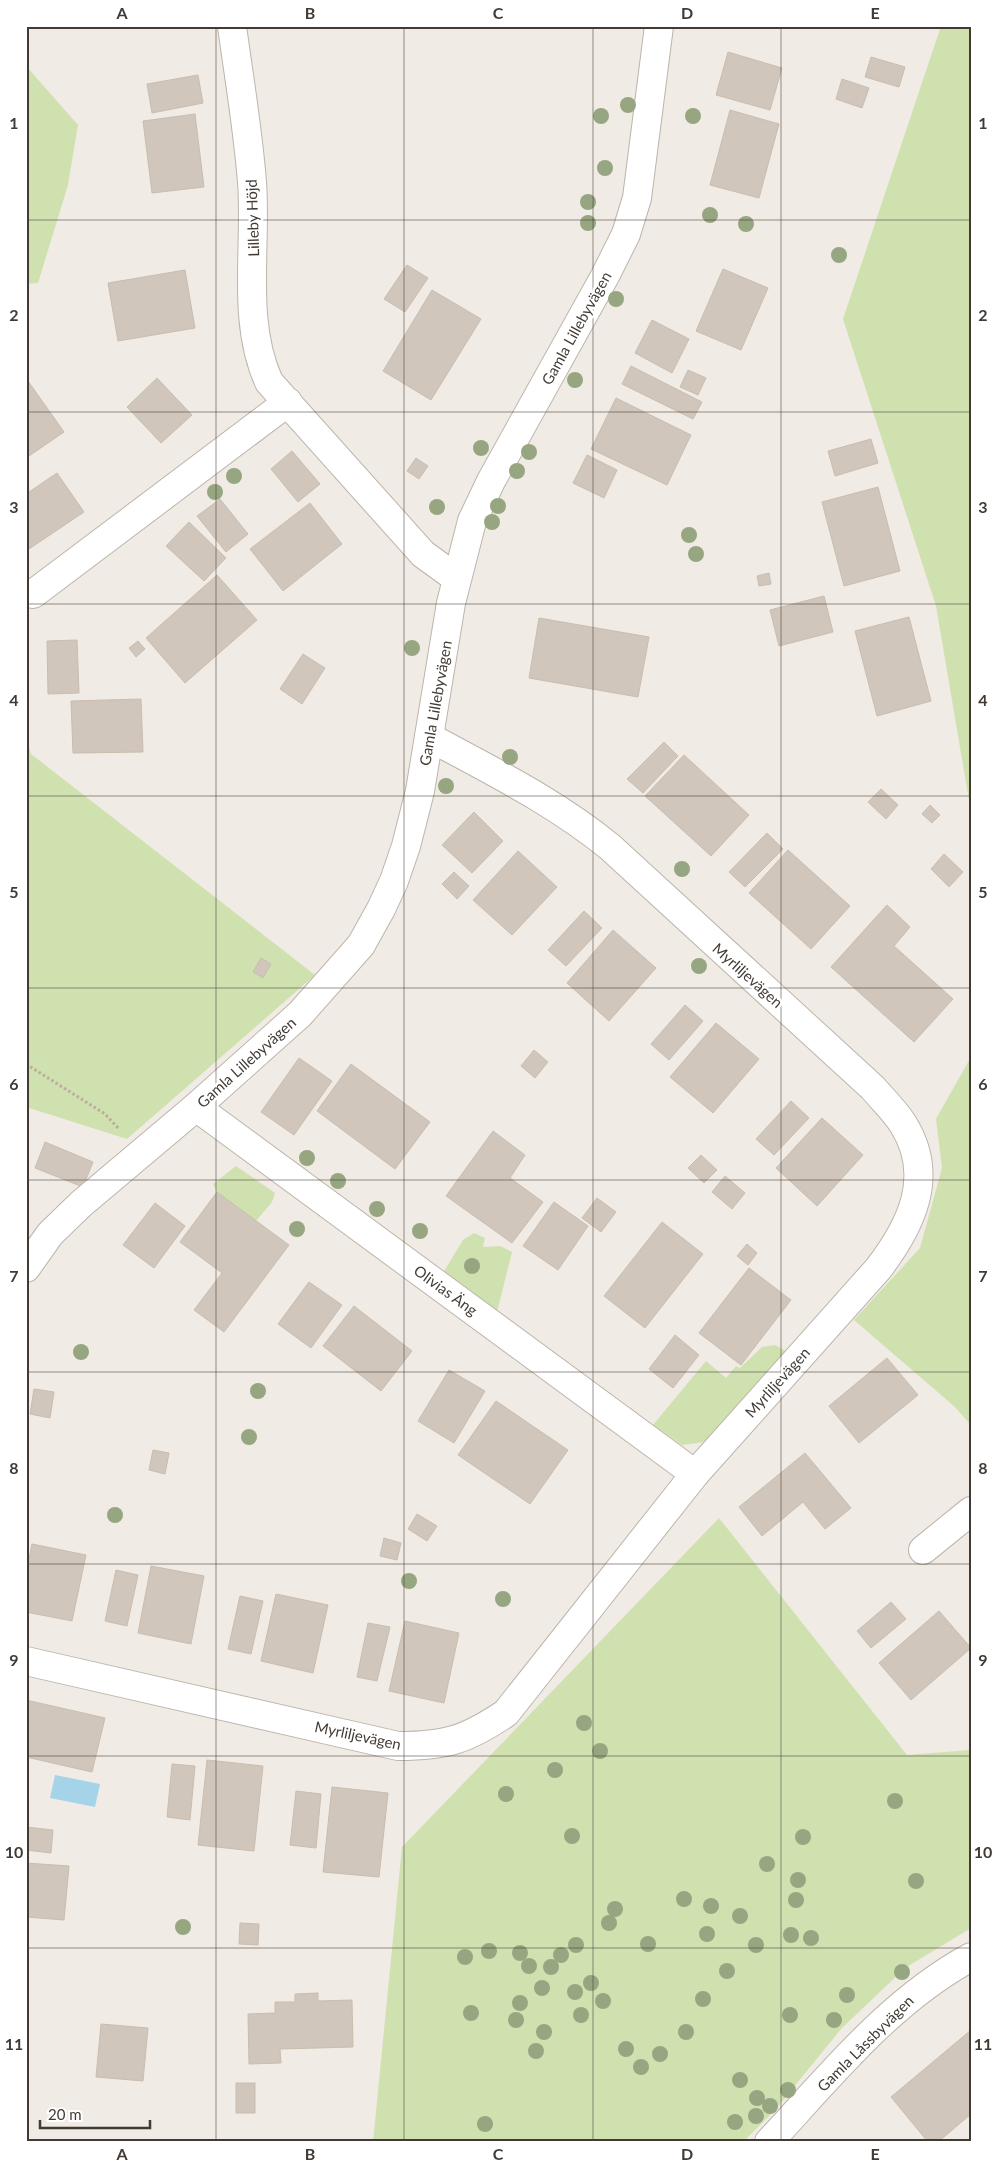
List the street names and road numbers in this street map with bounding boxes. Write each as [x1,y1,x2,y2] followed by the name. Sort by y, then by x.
[242,179,262,257] street label: Lilleby Höjd
[537,268,615,388] street label: Gamla Lillebyvägen
[415,639,455,767] street label: Gamla Lillebyvägen
[709,939,787,1011] street label: Myrliljevägen
[193,1013,299,1111] street label: Gamla Lillebyvägen
[411,1261,481,1319] street label: Olivias Äng
[741,1343,813,1421] street label: Myrliljevägen
[313,1717,403,1753] street label: Myrliljevägen
[813,1991,917,2095] street label: Gamla Låssbyvägen

